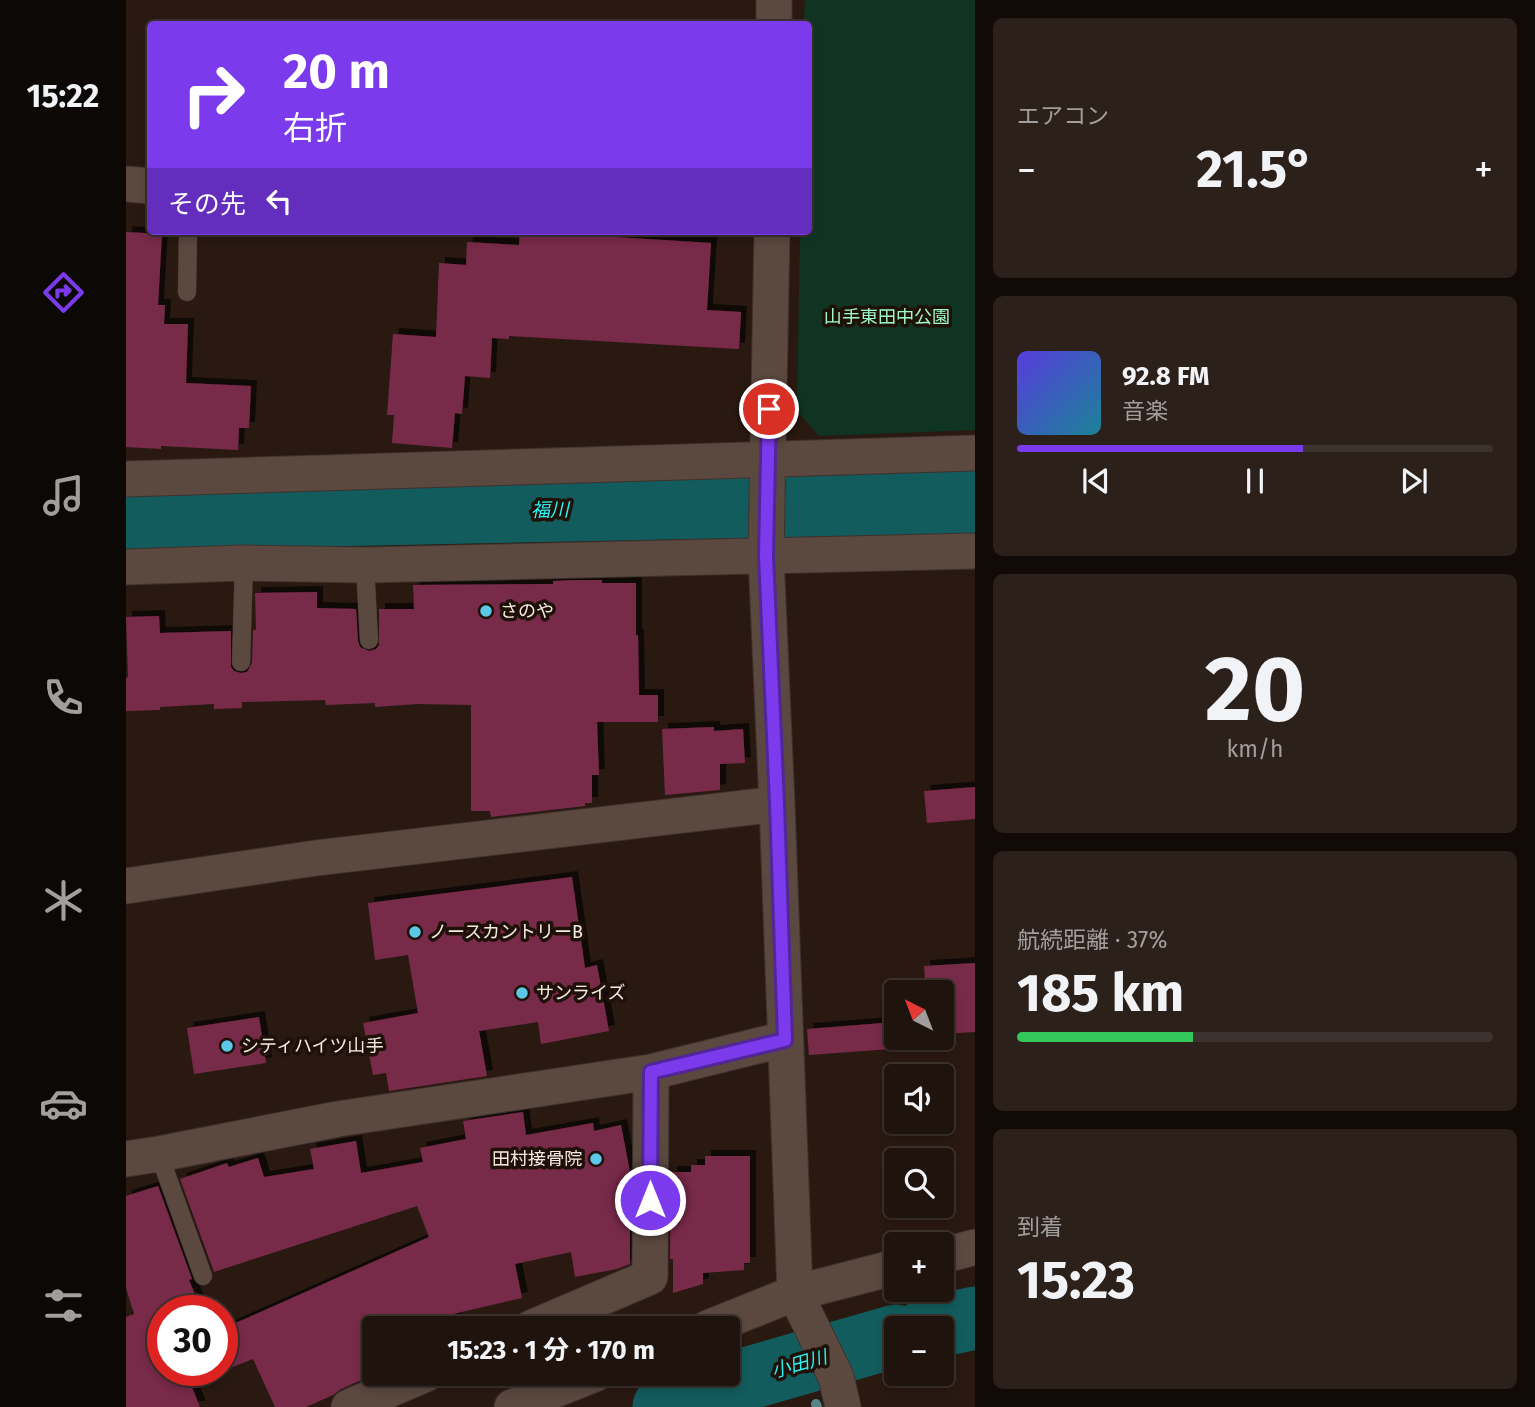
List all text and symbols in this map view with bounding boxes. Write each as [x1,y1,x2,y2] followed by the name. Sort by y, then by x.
[283,42,390,101] text: 20 m
[168,49,259,140] icon: right
[27,77,99,115] text: 15:22
[1017,102,1109,130] text: エアコン
[283,109,347,147] text: 右折
[1196,138,1314,201] text: 21.5°
[1017,147,1036,193] text: −
[1474,147,1493,193] text: +
[260,182,298,220] icon: left
[168,189,246,220] text: その先
[39,268,88,317] icon: directions
[824,306,950,328] park label: 山手東田中公園
[1122,361,1209,392] text: 92.8 FM
[739,379,799,439] pin
[750,390,788,428] icon: arrive
[1122,397,1168,425] text: 音楽
[1077,462,1115,500] icon: previous
[1236,462,1274,500] icon: pause
[1395,462,1433,500] icon: next
[39,471,88,520] icon: music
[531,498,571,522] water label: 福川
[500,600,554,622] place label: さのや
[478,603,494,619] marker: さのや
[1205,635,1305,744] text: 20
[39,673,88,722] icon: phone
[1227,735,1283,763] text: km/h
[39,876,88,925] icon: climate
[429,921,583,943] place label: ノースカントリーB
[407,924,423,940] marker: ノースカントリーB
[1017,926,1168,954] text: 航続距離 · 37%
[1017,962,1184,1025] text: 185 km
[884,980,954,1050] north arrow
[884,980,954,1386] map controls
[536,982,625,1004] place label: サンライズ
[514,985,530,1001] marker: サンライズ
[241,1035,384,1057] place label: シティハイツ山手
[219,1038,235,1054] marker: シティハイツ山手
[884,1064,954,1134] button: sound
[39,1079,88,1128] icon: car
[492,1148,582,1170] place label: 田村接骨院
[884,1148,954,1218] button: search
[588,1151,604,1167] marker: 田村接骨院
[613,1163,687,1237] position arrow
[1017,1213,1063,1241] text: 到着
[884,1232,954,1302] button: +
[1017,1249,1135,1312] text: 15:23
[39,1281,88,1330] icon: filters
[147,1295,238,1386] speed limit sign: 30
[884,1316,954,1386] button: −
[447,1335,655,1366] text: 15:23 · 1 分 · 170 m
[768,1345,831,1383] water label: 小田川

